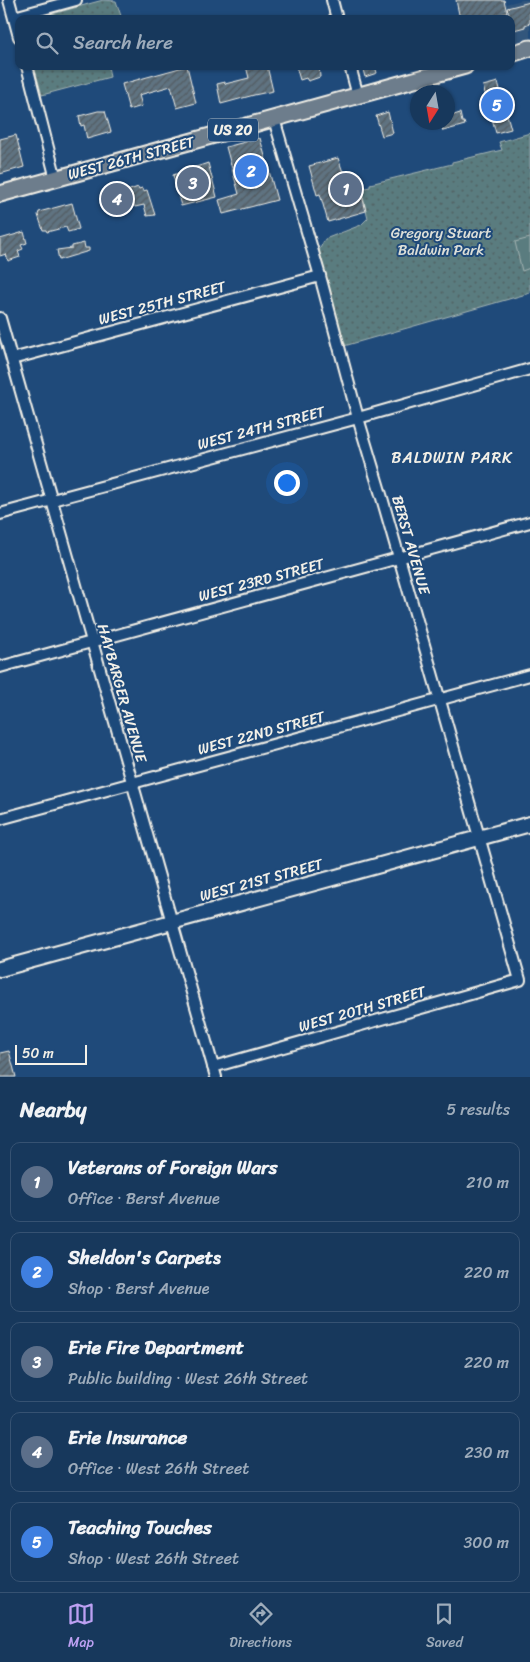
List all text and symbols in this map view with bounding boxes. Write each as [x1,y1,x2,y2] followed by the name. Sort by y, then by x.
[15,15,515,70] search box
[73,26,173,59] text: Search here
[33,29,61,57] icon: search
[410,85,455,130] north arrow
[481,86,513,124] pin: 5
[208,118,258,142] road number: US 20
[65,128,199,187] street label: WEST 26TH STREET
[235,152,267,190] pin: 2
[177,164,209,202] pin: 3
[330,170,362,208] pin: 1
[101,180,133,218] pin: 4
[391,220,492,263] park label: Gregory Stuart Baldwin Park
[95,273,230,332] street label: WEST 25TH STREET
[194,398,329,458] street label: WEST 24TH STREET
[391,443,513,472] district label: BALDWIN PARK
[274,470,300,496] your location
[384,492,438,599] street label: BERST AVENUE
[195,550,328,609] street label: WEST 23RD STREET
[90,621,155,767] street label: HAYBARGER AVENUE
[194,703,329,762] street label: WEST 22ND STREET
[197,851,327,909] street label: WEST 21ST STREET
[295,978,430,1040] street label: WEST 20TH STREET
[22,1041,54,1066] text: 50 m
[15,1042,88,1065] scale bar
[20,1091,86,1129] text: Nearby
[446,1095,510,1124] text: 5 results
[68,1151,277,1184] text: Veterans of Foreign Wars
[34,1168,40,1197] text: 1
[466,1168,509,1197] text: 210 m
[68,1184,220,1213] text: Office · Berst Avenue
[68,1241,221,1274] text: Sheldon's Carpets
[32,1258,42,1287] text: 2
[464,1258,509,1287] text: 220 m
[68,1274,210,1303] text: Shop · Berst Avenue
[68,1331,244,1364] text: Erie Fire Department
[33,1348,41,1377] text: 3
[464,1348,509,1377] text: 220 m
[68,1364,308,1393] text: Public building · West 26th Street
[68,1421,187,1454] text: Erie Insurance
[32,1438,42,1467] text: 4
[464,1438,509,1467] text: 230 m
[68,1454,249,1483] text: Office · West 26th Street
[68,1511,212,1544] text: Teaching Touches
[32,1528,42,1557] text: 5
[464,1528,509,1557] text: 300 m
[68,1544,239,1573] text: Shop · West 26th Street
[67,1600,95,1655] tab: Map
[229,1600,292,1655] tab: Directions
[426,1600,463,1655] tab: Saved

